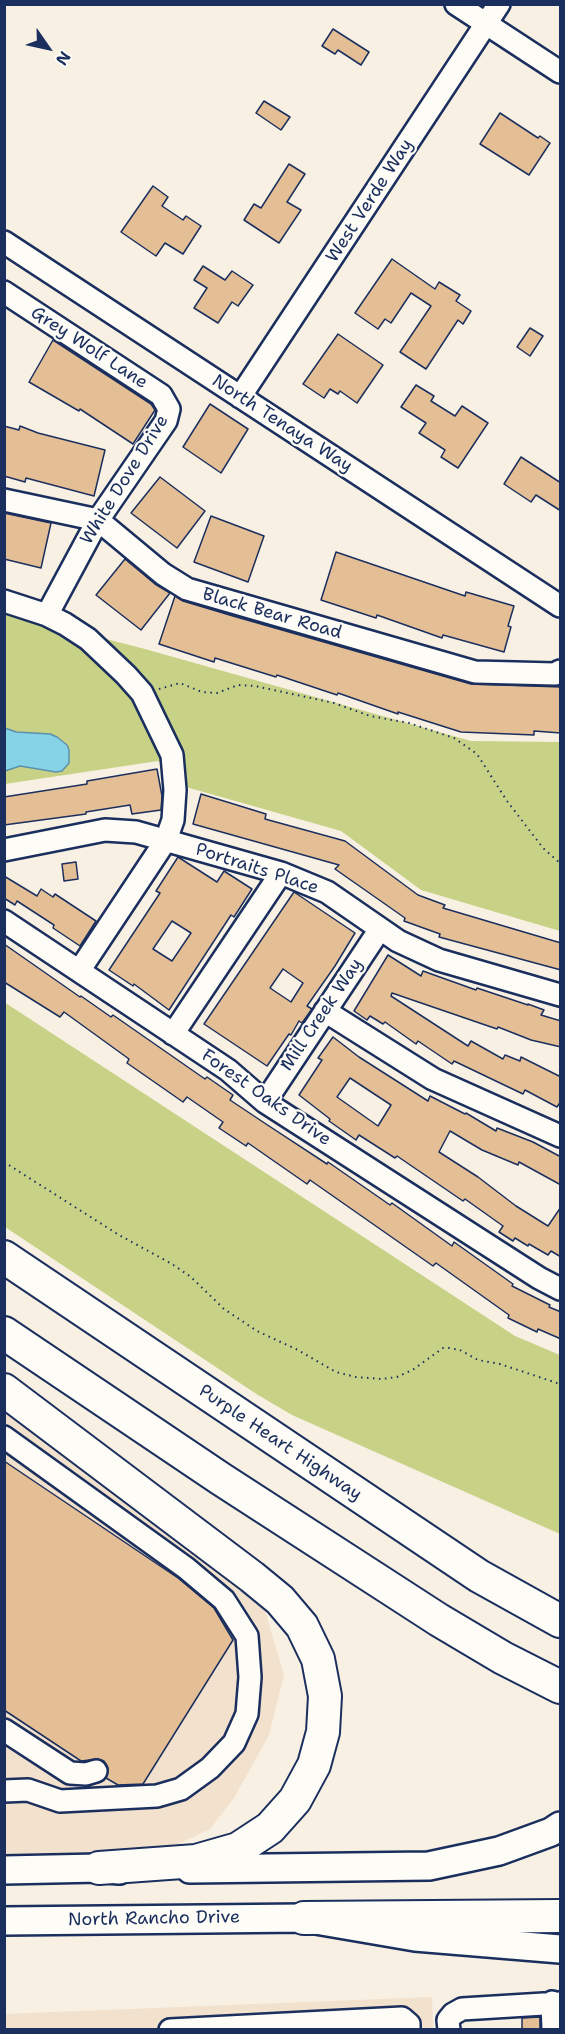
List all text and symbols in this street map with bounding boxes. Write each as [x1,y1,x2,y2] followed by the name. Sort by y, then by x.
[18,18,78,78] north arrow
[51,47,76,69] text: N
[322,135,418,267] street label: West Verde Way
[26,302,152,394] street label: Grey Wolf Lane
[208,370,356,478] street label: North Tenaya Way
[76,411,174,549] street label: White Dove Drive
[200,584,344,644] street label: Black Bear Road
[193,839,321,899] street label: Portraits Place
[276,954,368,1076] street label: Mill Creek Way
[197,1045,335,1151] street label: Forest Oaks Drive
[194,1380,366,1506] street label: Purple Heart Highway
[68,1907,240,1931] street label: North Rancho Drive

